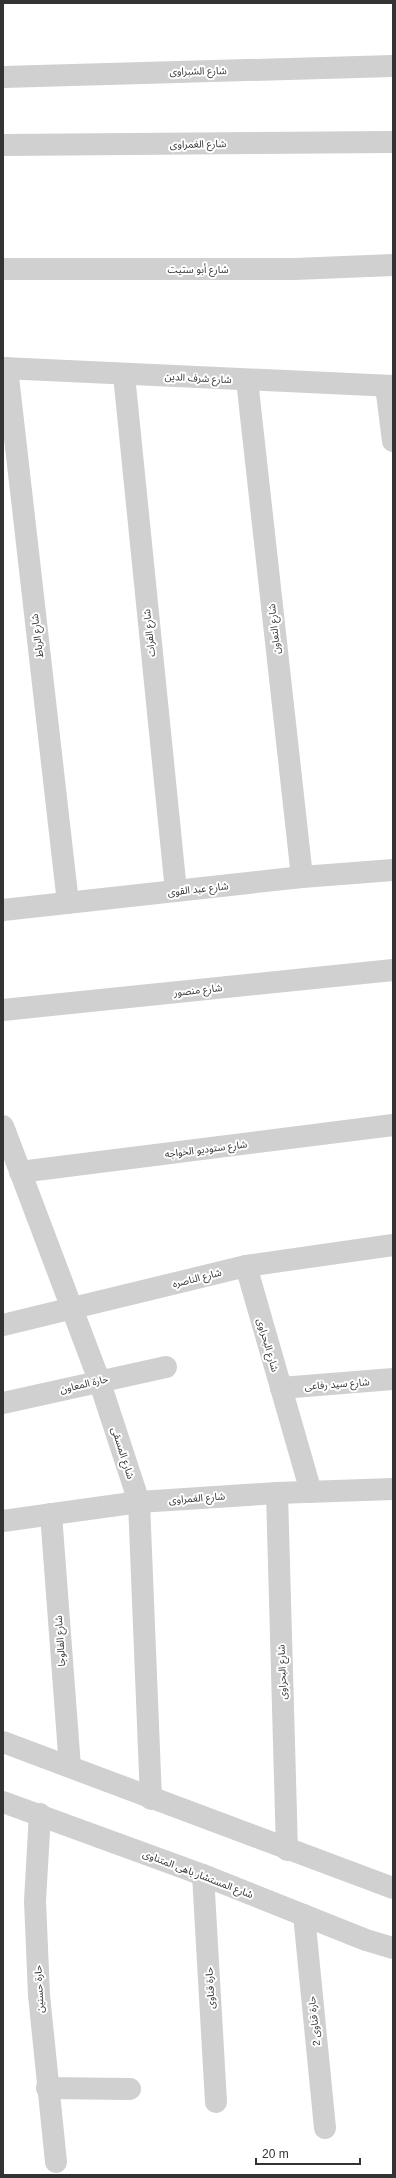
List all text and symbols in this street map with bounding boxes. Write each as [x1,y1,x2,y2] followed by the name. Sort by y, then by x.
[169,65,227,79] street label: شارع الشبراوى
[170,138,226,152] street label: شارع الغمراوى
[167,263,229,277] street label: شارع أبو ستيت
[164,371,232,387] street label: شارع شرف الدين
[266,603,284,655] street label: شارع التعاون
[141,608,159,658] street label: شارع الفرات
[29,613,47,659] street label: شارع الرباط
[167,880,229,900] street label: شارع عبد القوى
[172,982,223,1000] street label: شارع منصور
[164,1138,248,1162] street label: شارع ستوديو الخواجه
[171,1267,223,1291] street label: شارع الناصره
[253,1317,281,1374] street label: شارع البحراوى
[59,1373,109,1396] street label: حارة المعاون
[304,1376,370,1394] street label: شارع سيد رفاعى
[108,1426,137,1481] street label: شارع المسقى
[168,1491,226,1507] street label: شارع الغمراوى
[53,1615,69,1667] street label: شارع الفالوجا
[276,1644,290,1700] street label: شارع البحراوى
[140,1848,255,1902] street label: شارع المستشار باهى المتناوى
[32,1965,47,2013] street label: حارة حسنين
[203,1967,218,2009] street label: حارة قناوى
[306,1995,323,2047] street label: حارة قناوى 2
[256,2140,360,2166] scale bar
[262,2147,289,2161] text: 20 m

